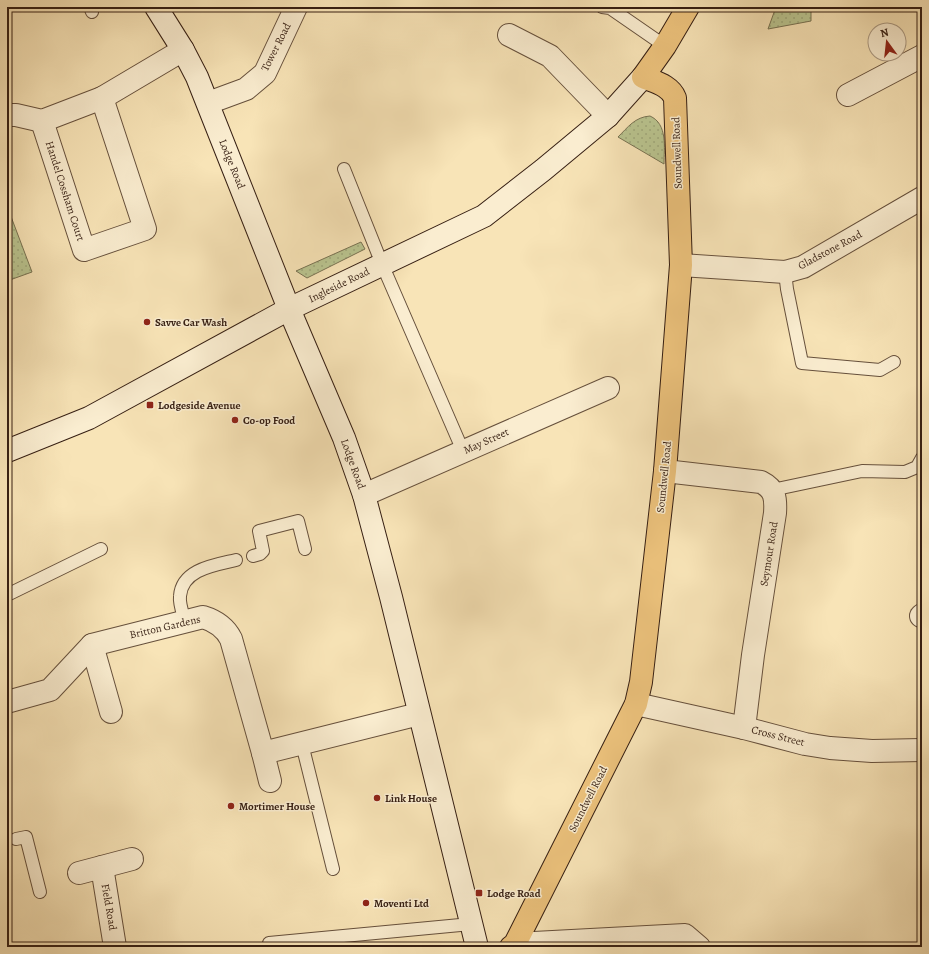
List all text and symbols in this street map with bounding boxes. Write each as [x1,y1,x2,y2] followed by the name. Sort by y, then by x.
[257,20,295,74] street label: Tower Road
[867,22,907,62] north arrow
[879,25,890,41] text: N
[668,117,686,189] street label: Soundwell Road
[215,137,249,191] street label: Lodge Road
[42,139,88,243] street label: Handel Cossham Court
[795,227,865,273] street label: Gladstone Road
[306,264,372,306] street label: Ingleside Road
[155,315,227,330] place label: Savve Car Wash
[142,317,152,327] marker: Savve Car Wash
[158,398,241,413] place label: Lodgeside Avenue
[145,400,155,410] marker: Lodgeside Avenue
[243,413,295,428] place label: Co-op Food
[230,415,240,425] marker: Co-op Food
[461,424,511,458] street label: May Street
[337,437,369,491] street label: Lodge Road
[653,440,675,514] street label: Soundwell Road
[756,520,782,587] street label: Seymour Road
[128,612,202,642] street label: Britton Gardens
[750,722,807,750] street label: Cross Street
[565,763,611,834] street label: Soundwell Road
[385,791,437,806] place label: Link House
[372,793,382,803] marker: Link House
[239,799,315,814] place label: Mortimer House
[226,801,236,811] marker: Mortimer House
[98,882,120,932] street label: Field Road
[487,886,541,901] place label: Lodge Road
[474,888,484,898] marker: Lodge Road
[374,896,429,911] place label: Moventi Ltd
[361,898,371,908] marker: Moventi Ltd

